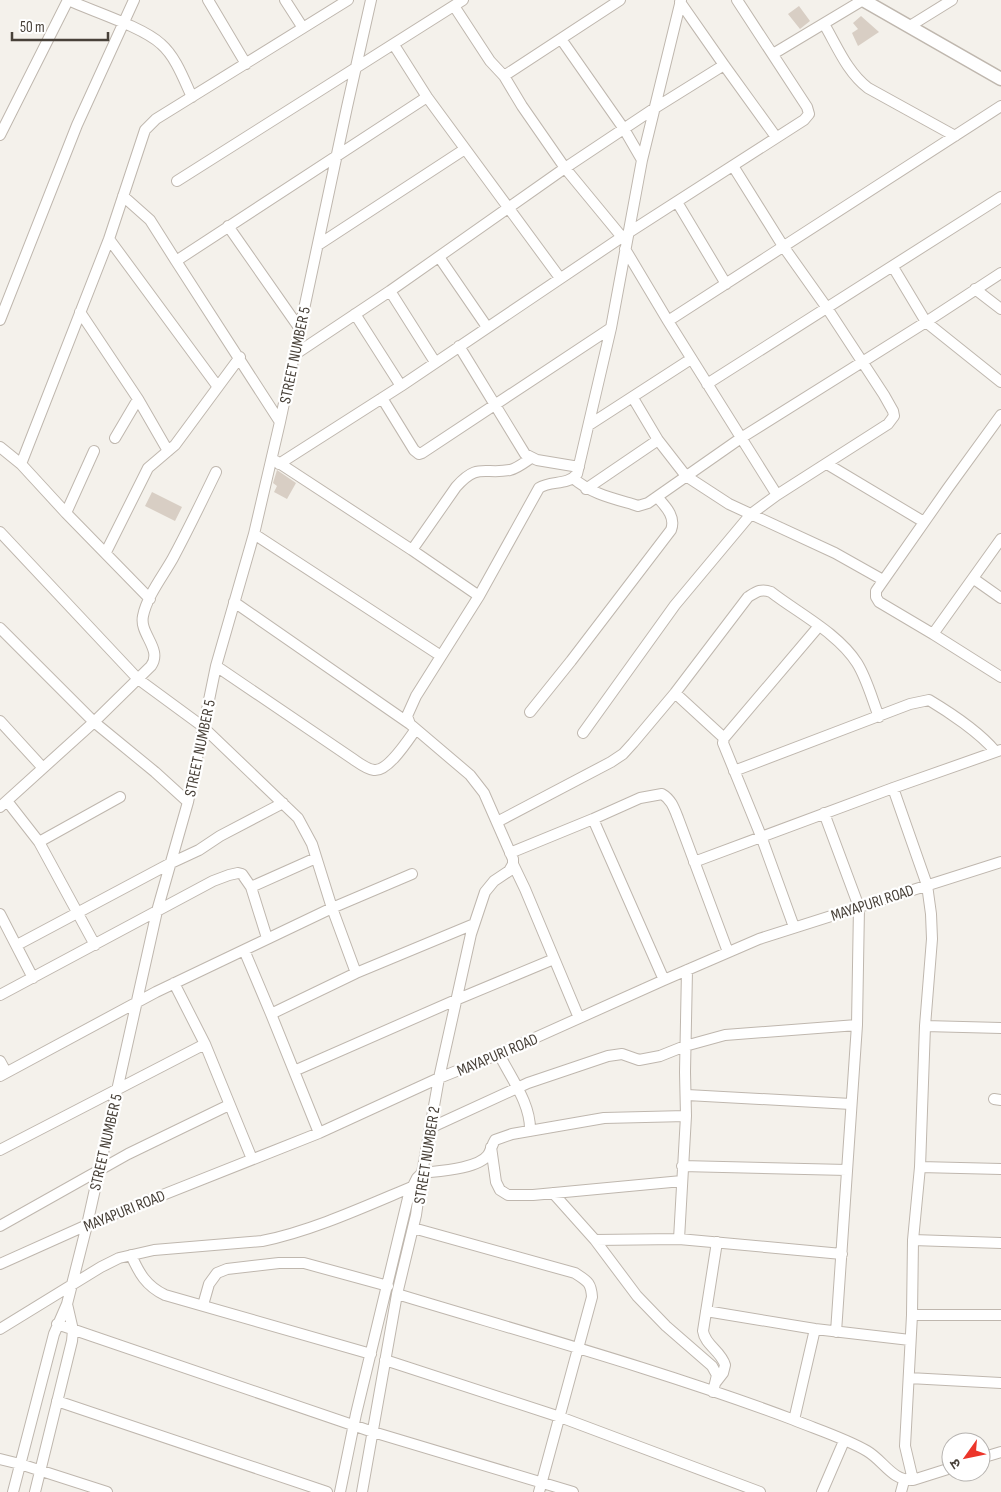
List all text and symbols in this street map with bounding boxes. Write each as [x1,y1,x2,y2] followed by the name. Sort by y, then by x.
[12,10,109,42] scale bar
[20,18,45,37] text: 50 m
[276,305,315,405] street label: STREET NUMBER 5
[181,698,220,798] street label: STREET NUMBER 5
[829,881,916,926] street label: MAYAPURI ROAD
[454,1030,541,1081] street label: MAYAPURI ROAD
[86,1092,127,1192] street label: STREET NUMBER 5
[410,1105,445,1205] street label: STREET NUMBER 2
[81,1186,168,1236] street label: MAYAPURI ROAD
[941,1432,991,1482] north arrow
[946,1455,965,1472] text: उ

